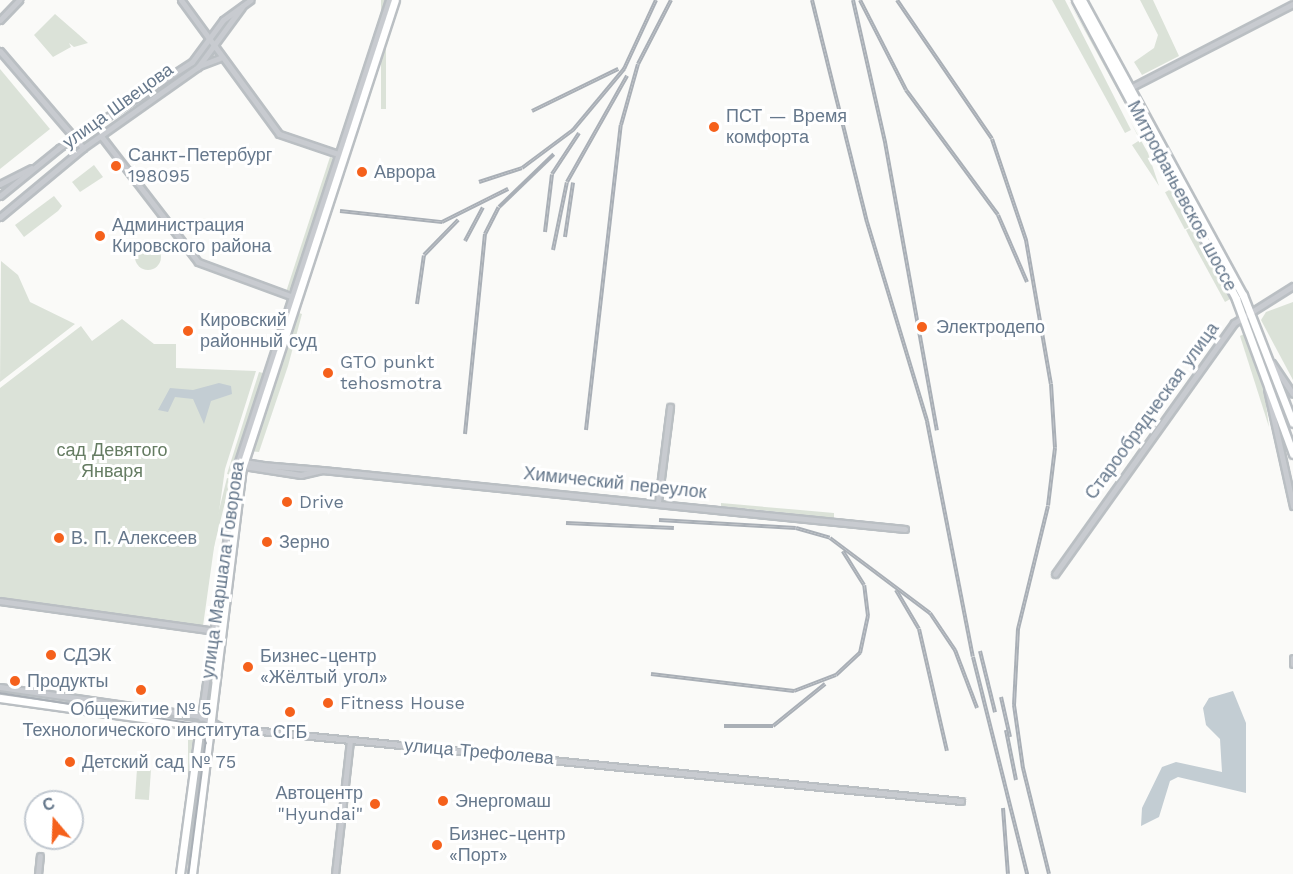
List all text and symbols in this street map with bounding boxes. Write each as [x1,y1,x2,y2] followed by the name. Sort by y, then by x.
[59,59,177,153] street label: улица Швецова
[1123,97,1241,295] street label: Митрофаньевское шоссе
[726,106,847,148] place label: ПСТ — Время комфорта
[707,120,721,134] marker: ПСТ — Время комфорта
[128,145,272,188] place label: Санкт-Петербург 198095
[109,159,123,173] marker: Санкт-Петербург 198095
[374,161,436,183] place label: Аврора
[355,165,369,179] marker: Аврора
[112,215,271,258] place label: Администрация Кировского района
[93,229,107,243] marker: Администрация Кировского района
[200,310,317,352] place label: Кировский районный суд
[936,316,1045,338] place label: Электродепо
[913,318,931,336] marker: Электродепо
[1081,318,1223,504] street label: Старообрядческая улица
[181,324,195,338] marker: Кировский районный суд
[340,352,442,394] place label: GTO punkt tehosmotra
[321,366,335,380] marker: GTO punkt tehosmotra
[56,440,168,482] park label: сад Девятого Января
[197,460,249,680] street label: улица Маршала Говорова
[522,463,708,503] street label: Химический переулок
[299,491,344,513] place label: Drive
[280,495,294,509] marker: Drive
[71,527,197,549] place label: В. П. Алексеев
[52,531,66,545] marker: В. П. Алексеев
[279,531,330,553] place label: Зерно
[260,535,274,549] marker: Зерно
[63,644,111,666] place label: СДЭК
[260,646,388,688] place label: Бизнес-центр «Жёлтый угол»
[44,648,58,662] marker: СДЭК
[241,660,255,674] marker: Бизнес-центр «Жёлтый угол»
[27,670,108,692] place label: Продукты
[8,674,22,688] marker: Продукты
[134,683,148,697] marker: Общежитие № 5 Технологического института
[340,692,465,714] place label: Fitness House
[321,696,335,710] marker: Fitness House
[22,699,260,742] place label: Общежитие № 5 Технологического института
[283,705,297,719] marker: СГБ
[273,721,307,743] place label: СГБ
[403,735,555,769] street label: улица Трефолева
[82,751,237,773] place label: Детский сад № 75
[63,755,77,769] marker: Детский сад № 75
[275,783,363,826] place label: Автоцентр "Hyundai"
[24,790,84,850] north arrow
[455,790,551,812] place label: Энергомаш
[40,794,57,815] text: С
[436,794,450,808] marker: Энергомаш
[368,797,382,811] marker: Автоцентр "Hyundai"
[449,824,566,866] place label: Бизнес-центр «Порт»
[430,838,444,852] marker: Бизнес-центр «Порт»

